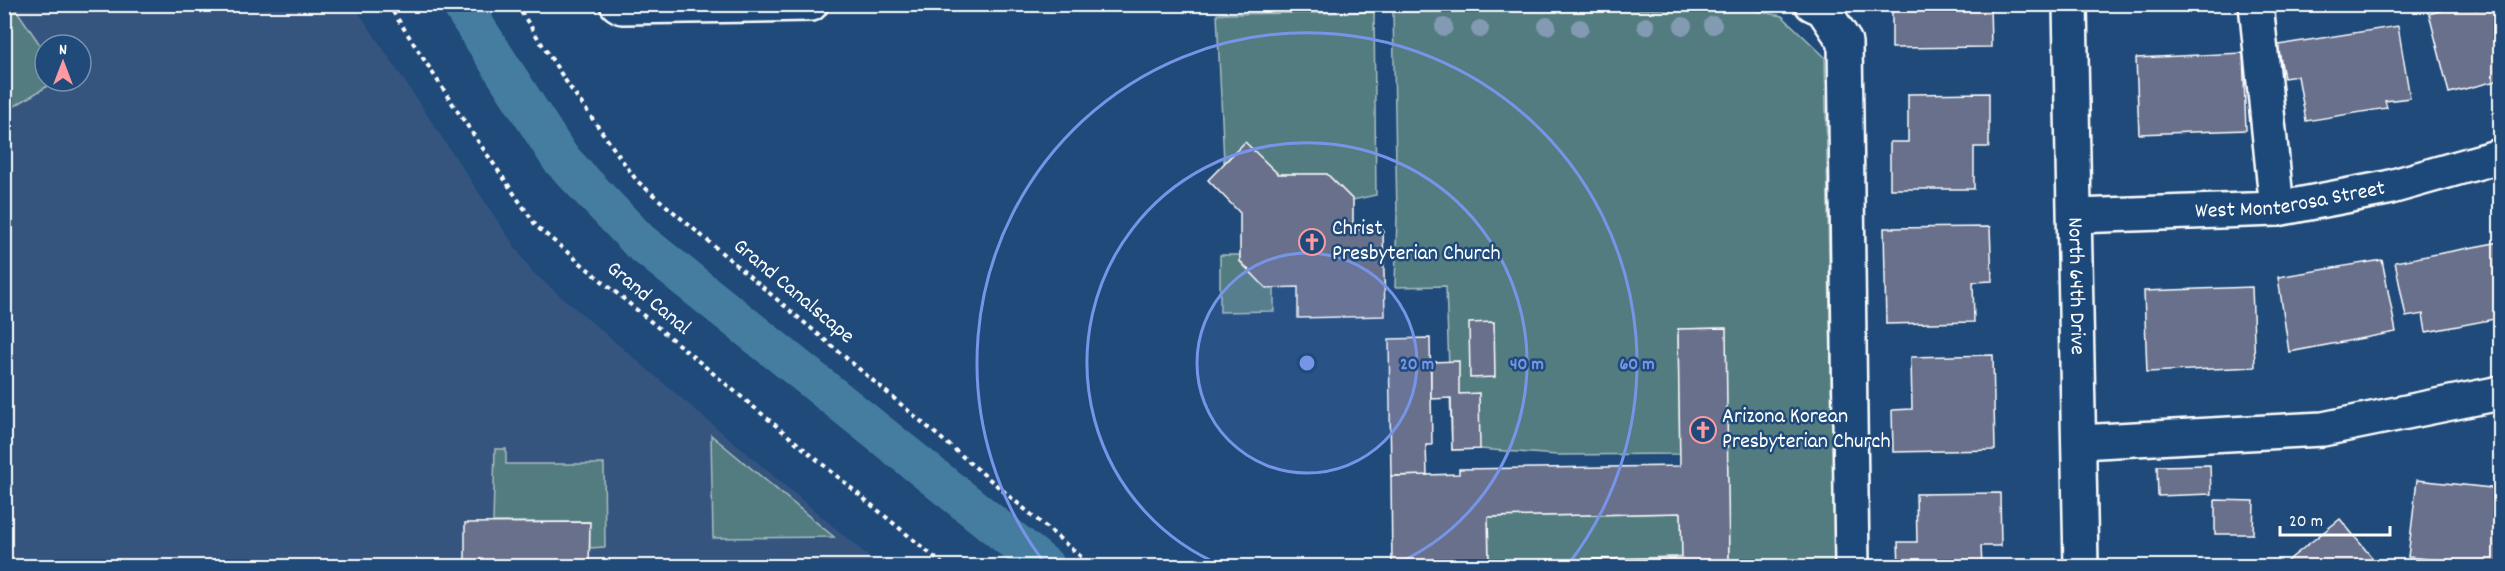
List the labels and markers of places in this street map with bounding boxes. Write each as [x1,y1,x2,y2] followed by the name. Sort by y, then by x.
[1332,214,1501,270] place label: Christ Presbyterian Church
[1297,227,1327,257] church icon: Christ Presbyterian Church
[1297,353,1317,373] centre of rings
[1722,402,1891,458] place label: Arizona Korean Presbyterian Church
[1688,415,1718,445] church icon: Arizona Korean Presbyterian Church

